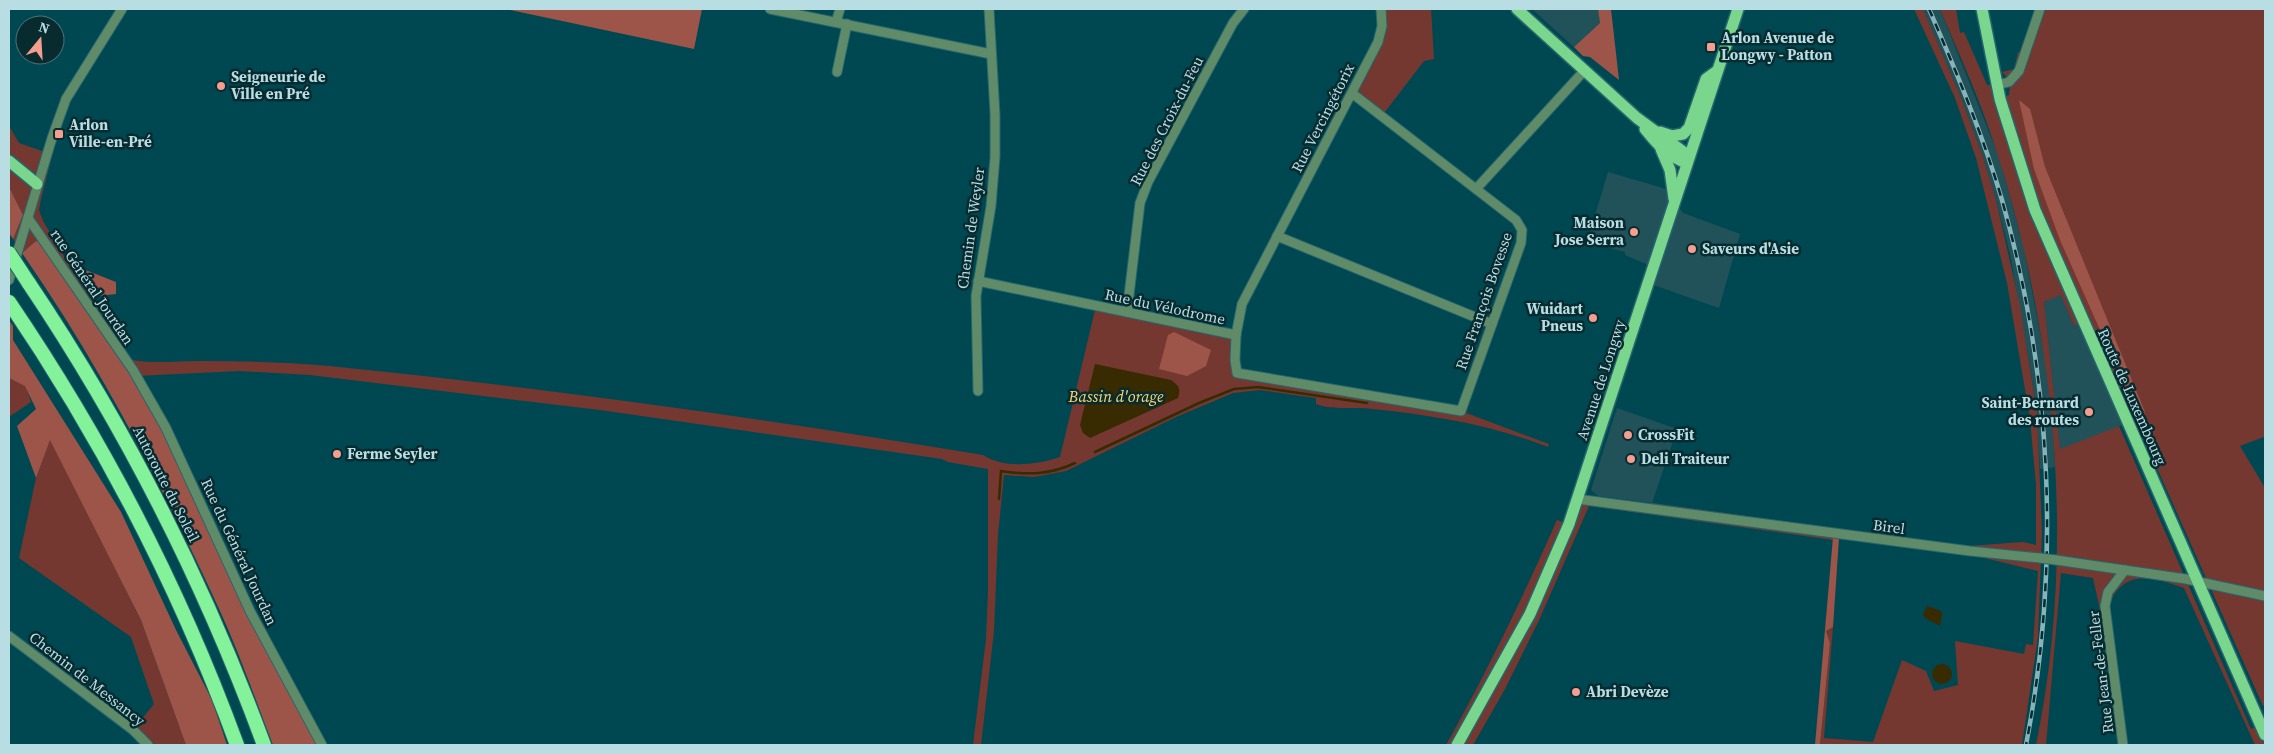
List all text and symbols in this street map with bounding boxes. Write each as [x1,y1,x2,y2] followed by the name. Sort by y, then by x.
[15,15,65,65] north arrow
[36,17,52,39] text: N
[1721,27,1834,65] place label: Arlon Avenue de Longwy - Patton
[1705,41,1717,53] marker: Arlon Avenue de Longwy - Patton
[1125,52,1208,189] street label: Rue des Croix-du-Feu
[1286,60,1359,176] street label: Rue Vercingétorix
[231,66,326,104] place label: Seigneurie de Ville en Pré
[215,80,227,92] marker: Seigneurie de Ville en Pré
[69,114,152,152] place label: Arlon Ville-en-Pré
[53,128,65,140] marker: Arlon Ville-en-Pré
[952,165,990,290] street label: Chemin de Weyler
[1554,212,1625,250] place label: Maison Jose Serra
[46,225,139,349] street label: rue Général Jourdan
[1628,226,1640,238] marker: Maison Jose Serra
[1450,229,1517,372] street label: Rue François Bovesse
[1702,238,1799,259] place label: Saveurs d'Asie
[1686,243,1698,255] marker: Saveurs d'Asie
[1103,283,1228,330] street label: Rue du Vélodrome
[1526,298,1584,336] place label: Wuidart Pneus
[1587,312,1599,324] marker: Wuidart Pneus
[1571,316,1630,443] street label: Avenue de Longwy
[2093,325,2172,469] street label: Route de Luxembourg
[1067,385,1164,407] water label: Bassin d'orage
[1982,392,2079,430] place label: Saint-Bernard des routes
[2083,406,2095,418] marker: Saint-Bernard des routes
[128,422,205,546] street label: Autoroute du Soleil
[1638,424,1695,445] place label: CrossFit
[1622,429,1634,441] marker: CrossFit
[347,443,437,464] place label: Ferme Seyler
[331,448,343,460] marker: Ferme Seyler
[1641,448,1729,469] place label: Deli Traiteur
[1625,453,1637,465] marker: Deli Traiteur
[196,475,283,629] street label: Rue du Général Jourdan
[1872,514,1907,539] street label: Birel
[2083,609,2118,734] street label: Rue Jean-de-Feller
[25,627,150,731] street label: Chemin de Messancy
[1586,681,1669,702] place label: Abri Devèze
[1570,686,1582,698] marker: Abri Devèze

